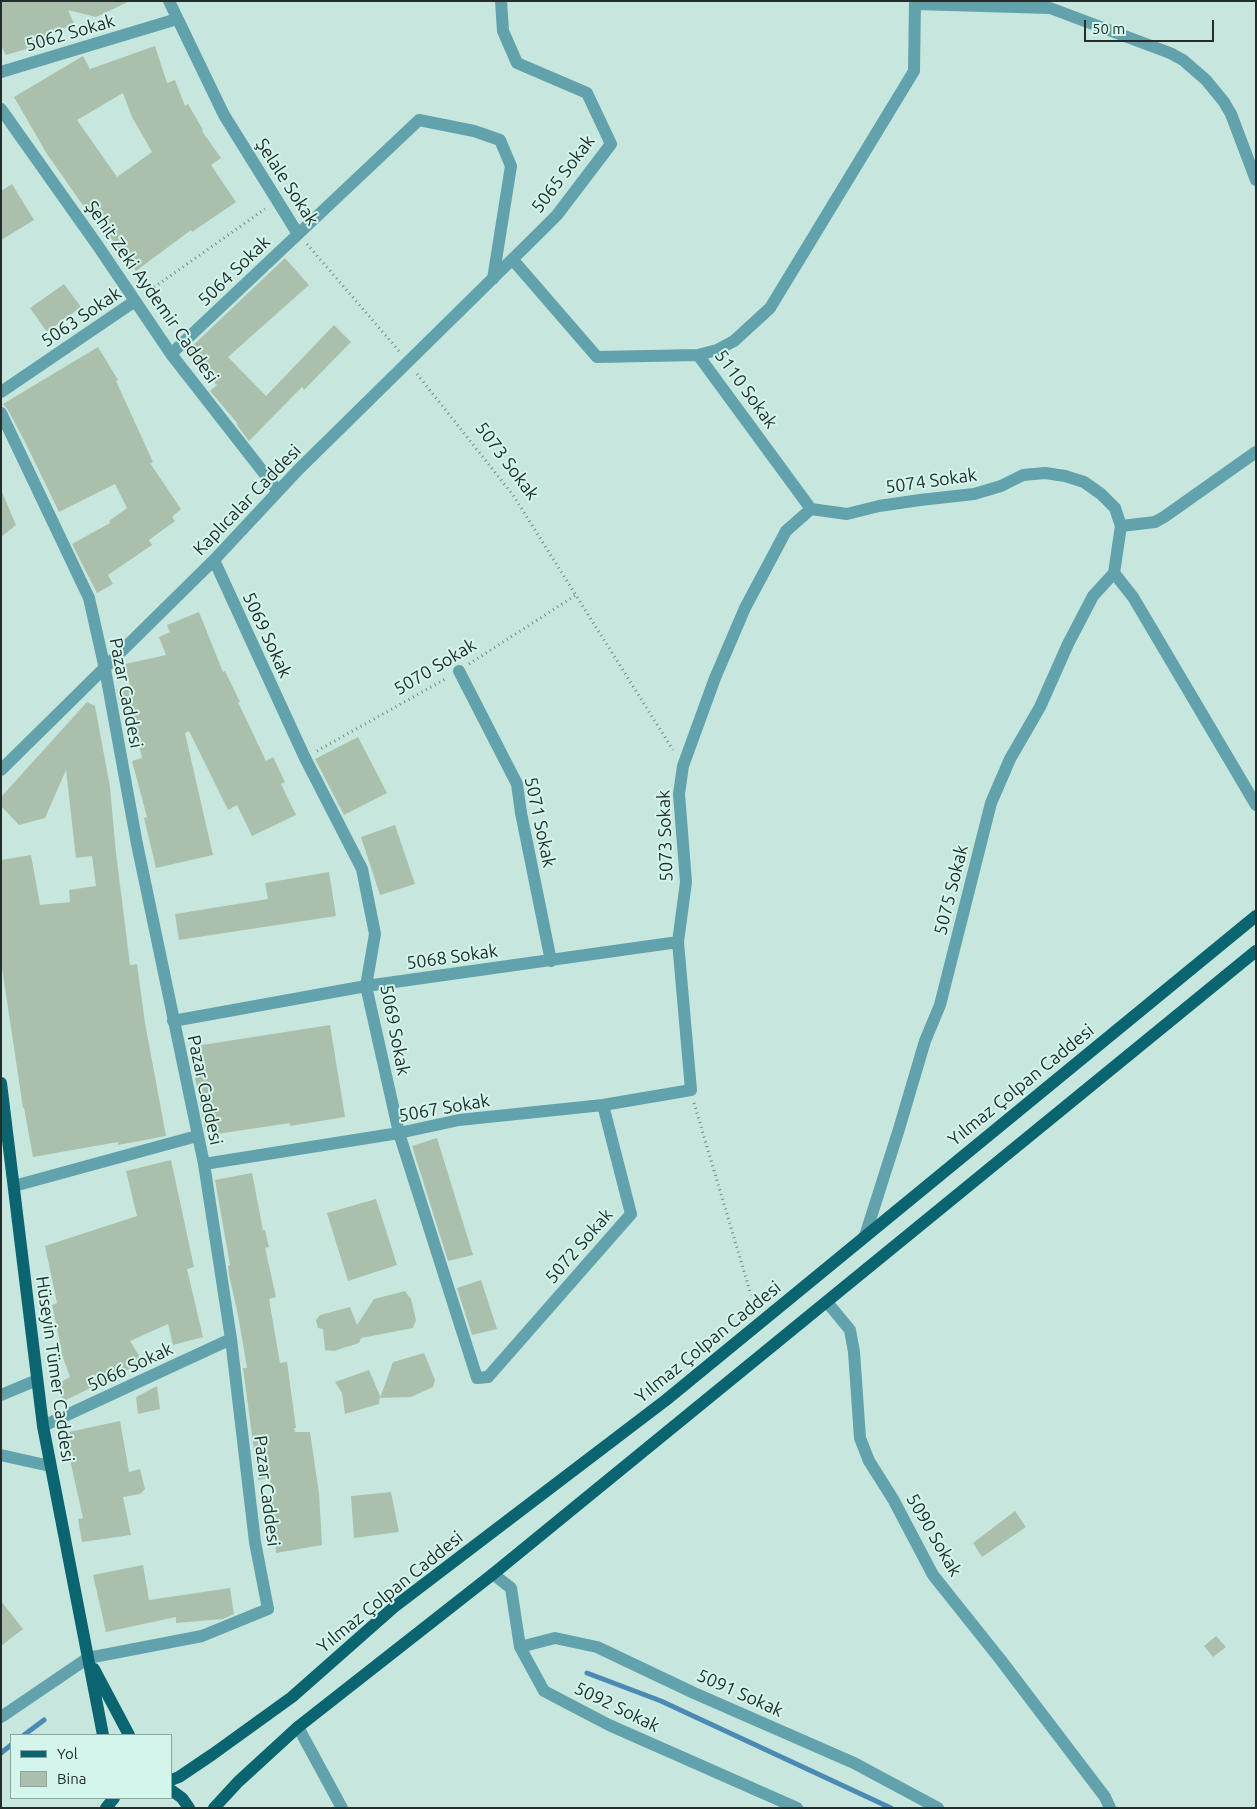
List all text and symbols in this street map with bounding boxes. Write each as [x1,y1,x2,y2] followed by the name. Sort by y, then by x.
[23,10,117,56] street label: 5062 Sokak
[1087,10,1217,42] scale bar
[1092,20,1125,37] text: 50 m
[527,131,599,217] street label: 5065 Sokak
[251,134,323,230] street label: Şelale Sokak
[81,197,223,387] street label: Şehit Zeki Aydemir Caddesi
[193,231,275,311] street label: 5064 Sokak
[37,282,125,352] street label: 5063 Sokak
[710,345,782,433] street label: 5110 Sokak
[471,418,543,504] street label: 5073 Sokak
[189,440,305,560] street label: Kaplıcalar Caddesi
[884,464,978,498] street label: 5074 Sokak
[238,589,296,681] street label: 5069 Sokak
[390,634,480,700] street label: 5070 Sokak
[105,636,147,750] street label: Pazar Caddesi
[520,775,560,869] street label: 5071 Sokak
[653,790,677,882] street label: 5073 Sokak
[929,843,973,937] street label: 5075 Sokak
[405,940,499,974] street label: 5068 Sokak
[376,983,414,1077] street label: 5069 Sokak
[944,1020,1098,1150] street label: Yılmaz Çolpan Caddesi
[183,1033,227,1147] street label: Pazar Caddesi
[397,1089,491,1127] street label: 5067 Sokak
[541,1204,617,1288] street label: 5072 Sokak
[31,1275,79,1463] street label: Hüseyin Tümer Caddesi
[631,1277,785,1407] street label: Yılmaz Çolpan Caddesi
[84,1338,176,1396] street label: 5066 Sokak
[249,1434,285,1548] street label: Pazar Caddesi
[902,1490,966,1580] street label: 5090 Sokak
[313,1527,467,1657] street label: Yılmaz Çolpan Caddesi
[694,1664,786,1722] street label: 5091 Sokak
[571,1677,663,1737] street label: 5092 Sokak
[10,1734,172,1799] legend
[57,1745,78,1762] text: Yol
[57,1770,86,1787] text: Bina

